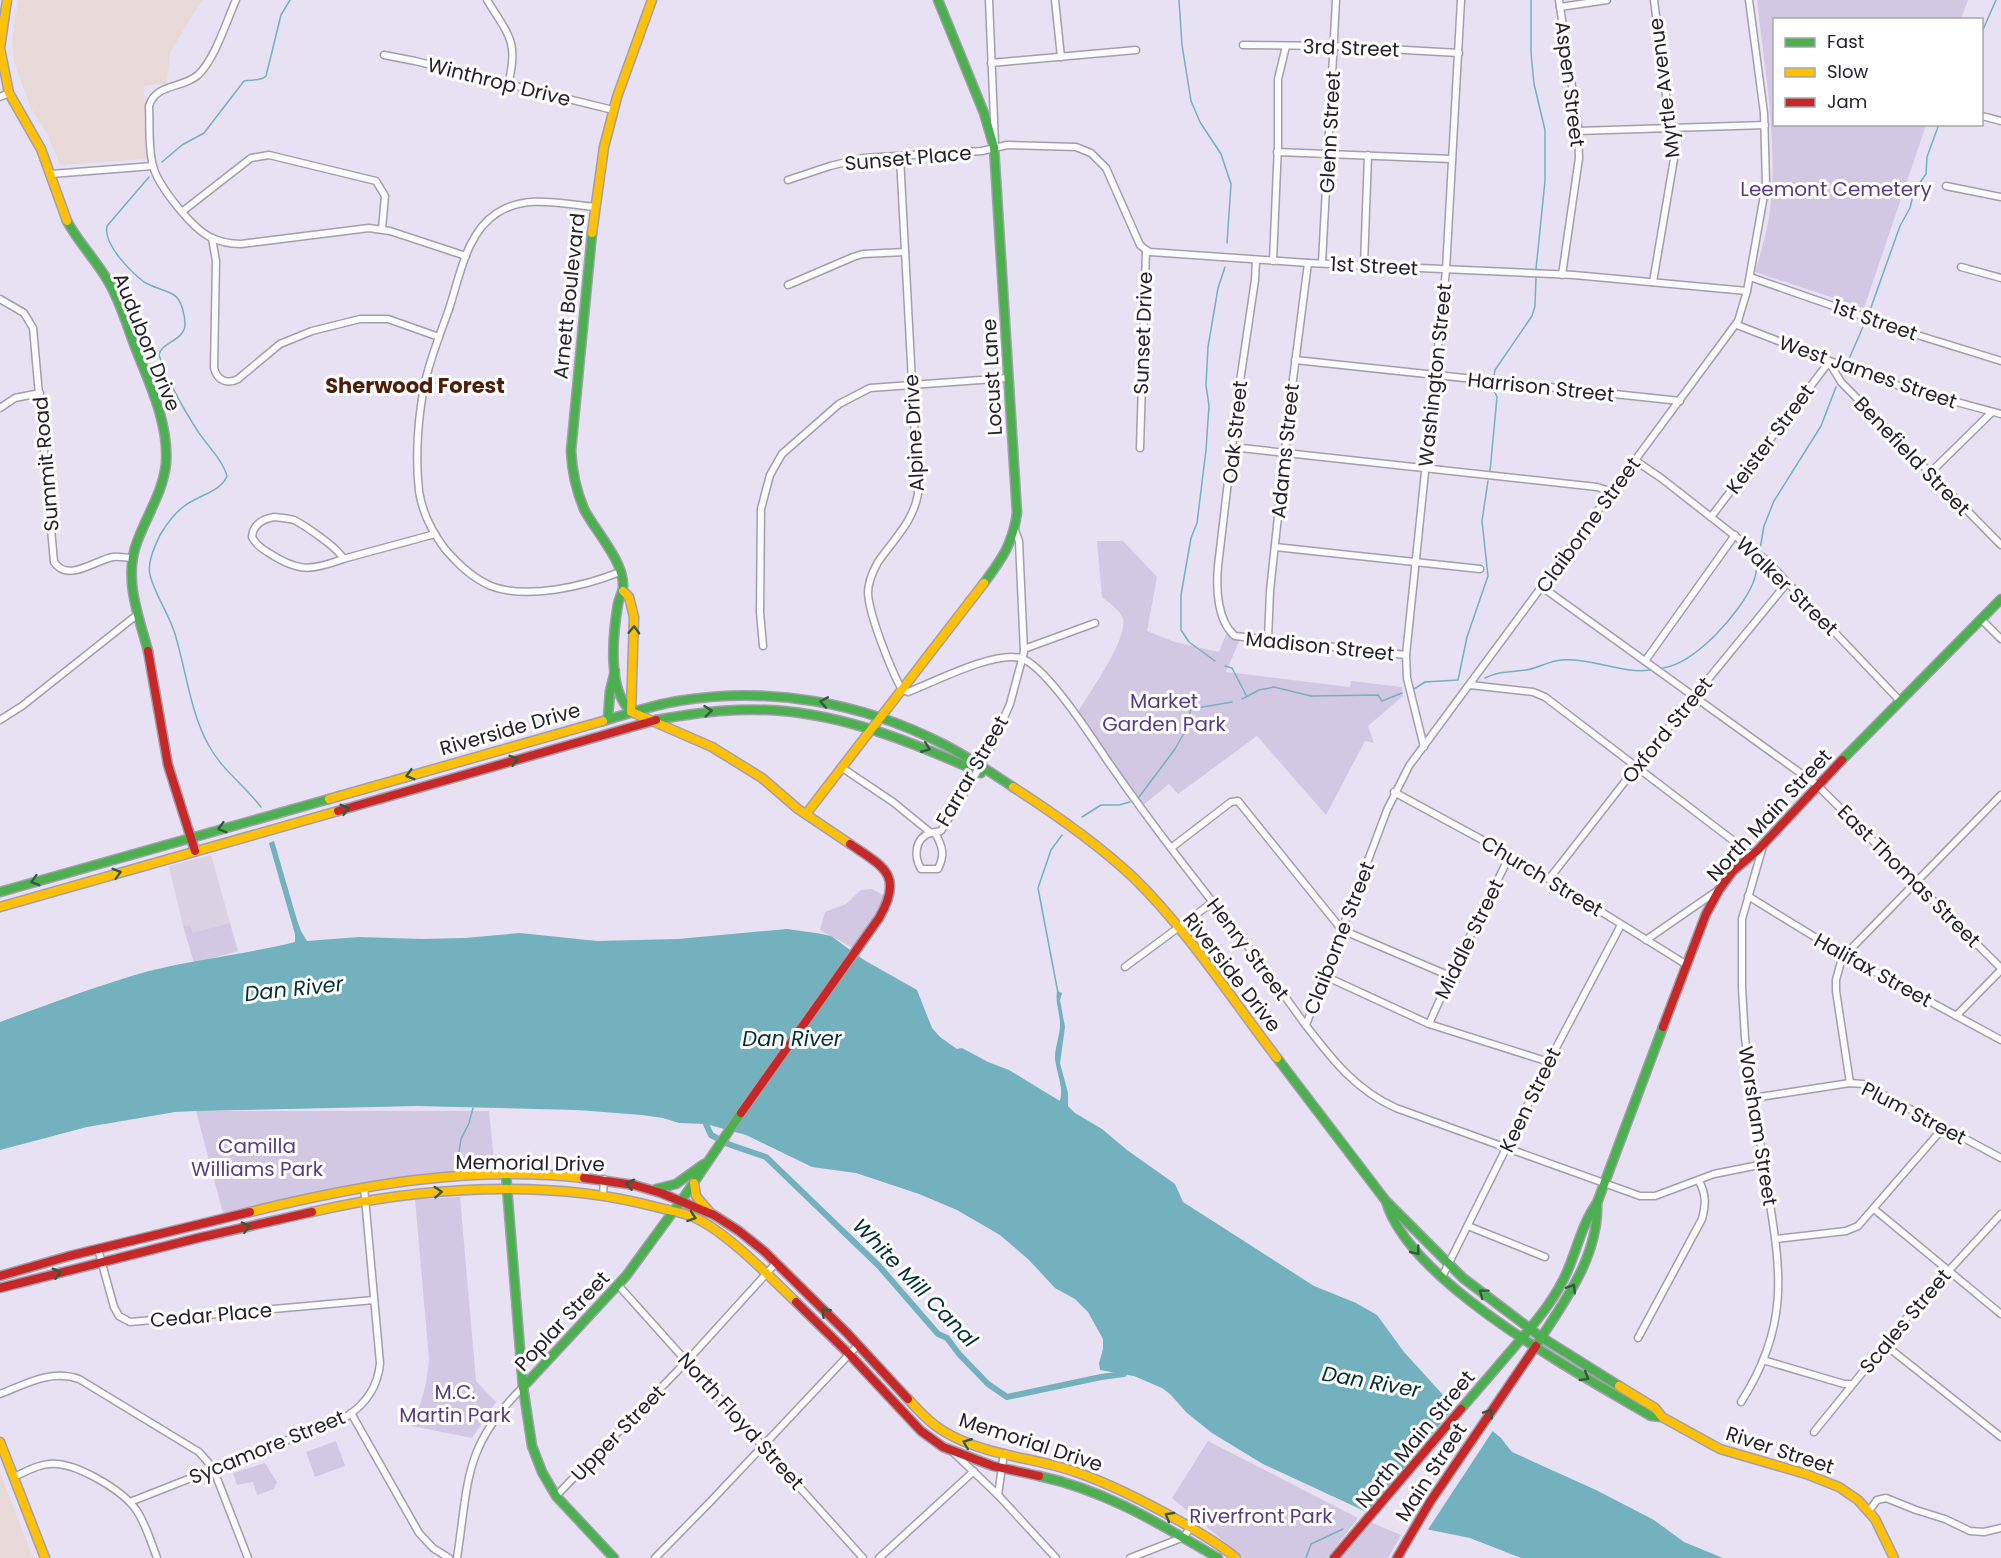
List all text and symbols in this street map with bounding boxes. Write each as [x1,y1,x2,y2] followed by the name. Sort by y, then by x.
[1642,16,1686,160] street label: Myrtle Avenue
[1773,18,1983,126] legend
[1548,19,1592,149] street label: Aspen Street
[1827,29,1864,54] text: Fast
[1302,32,1400,64] street label: 3rd Street
[424,51,574,113] street label: Winthrop Drive
[1827,59,1869,84] text: Slow
[1313,70,1347,194] street label: Glenn Street
[1827,89,1867,114] text: Jam
[843,139,973,177] street label: Sunset Place
[1740,175,1932,203] park label: Leemont Cemetery
[546,212,592,380] street label: Arnett Boulevard
[1329,250,1419,282] street label: 1st Street
[106,269,188,415] street label: Audubon Drive
[1127,271,1159,395] street label: Sunset Drive
[1411,282,1459,468] street label: Washington Street
[1829,292,1921,348] street label: 1st Street
[975,318,1009,436] street label: Locust Lane
[1775,328,1961,416] street label: West James Street
[1466,365,1616,409] street label: Harrison Street
[325,371,505,400] district label: Sherwood Forest
[897,374,931,492] street label: Alpine Drive
[1719,378,1821,500] street label: Keister Street
[1216,379,1254,485] street label: Oak Street
[1264,382,1306,520] street label: Adams Street
[1848,390,1976,522] street label: Benefield Street
[26,395,66,533] street label: Summit Road
[1529,451,1647,599] street label: Claiborne Street
[1730,530,1844,642] street label: Walker Street
[1244,624,1396,668] street label: Madison Street
[627,626,640,635] one-way arrow
[1615,671,1719,789] street label: Oxford Street
[1102,687,1226,738] park label: Market Garden Park
[436,696,584,762] street label: Riverside Drive
[819,696,829,709] one-way arrow
[704,705,713,718] one-way arrow
[929,711,1015,831] street label: Farrar Street
[921,740,931,753] one-way arrow
[1700,743,1838,887] street label: North Main Street
[508,755,519,767] one-way arrow
[405,768,416,780] one-way arrow
[1831,798,1987,954] street label: East Thomas Street
[340,803,350,816] one-way arrow
[218,821,228,833] one-way arrow
[1476,829,1608,923] street label: Church Street
[1297,858,1381,1018] street label: Claiborne Street
[111,868,122,880] one-way arrow
[30,874,41,886] one-way arrow
[1428,874,1510,1004] street label: Middle Street
[1200,892,1296,1006] street label: Henry Street
[1176,906,1288,1038] street label: Riverside Drive
[1809,926,1937,1014] street label: Halifax Street
[243,969,346,1008] water label: Dan River
[742,1024,843,1053] water label: Dan River
[1493,1043,1567,1157] street label: Keen Street
[1732,1044,1784,1208] street label: Worsham Street
[1857,1075,1971,1151] street label: Plum Street
[191,1132,324,1183] park label: Camilla Williams Park
[455,1148,605,1178] street label: Memorial Drive
[626,1178,636,1191] one-way arrow
[433,1186,442,1199] one-way arrow
[686,1210,697,1223] one-way arrow
[846,1212,985,1354] water label: White Mill Canal
[241,1221,251,1234] one-way arrow
[1409,1244,1420,1255] one-way arrow
[1853,1263,1957,1379] street label: Scales Street
[508,1265,616,1377] street label: Poplar Street
[51,1268,61,1281] one-way arrow
[1564,1284,1576,1294] one-way arrow
[1479,1290,1490,1301] one-way arrow
[149,1296,273,1334] street label: Cedar Place
[821,1308,832,1319] one-way arrow
[672,1346,810,1496] street label: North Floyd Street
[1320,1359,1424,1405] water label: Dan River
[1350,1365,1480,1513] street label: North Main Street
[1579,1370,1589,1381] one-way arrow
[399,1378,511,1429] park label: M.C. Martin Park
[565,1379,671,1487] street label: Upper Street
[185,1403,349,1491] street label: Sycamore Street
[956,1406,1106,1478] street label: Memorial Drive
[1482,1409,1493,1420] one-way arrow
[1390,1418,1472,1526] street label: Main Street
[1722,1419,1838,1481] street label: River Street
[963,1438,974,1450] one-way arrow
[1189,1502,1333,1530] park label: Riverfront Park
[1165,1511,1175,1523] one-way arrow

